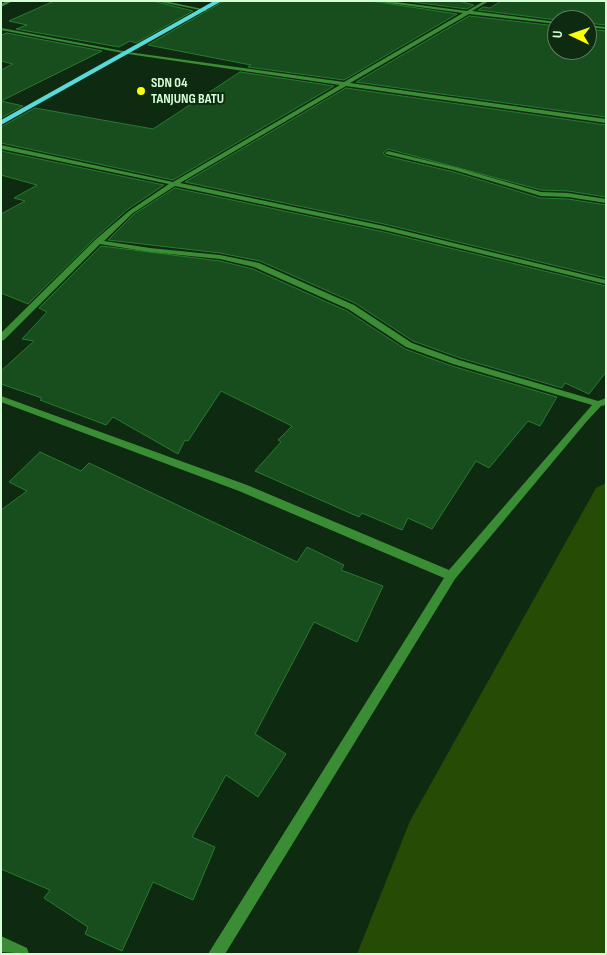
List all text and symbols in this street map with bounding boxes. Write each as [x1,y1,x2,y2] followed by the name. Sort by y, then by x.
[547,10,597,60] north arrow
[549,30,566,38] text: U
[151,75,224,108] place label: SDN 04 TANJUNG BATU
[135,85,147,97] marker: SDN 04 TANJUNG BATU

